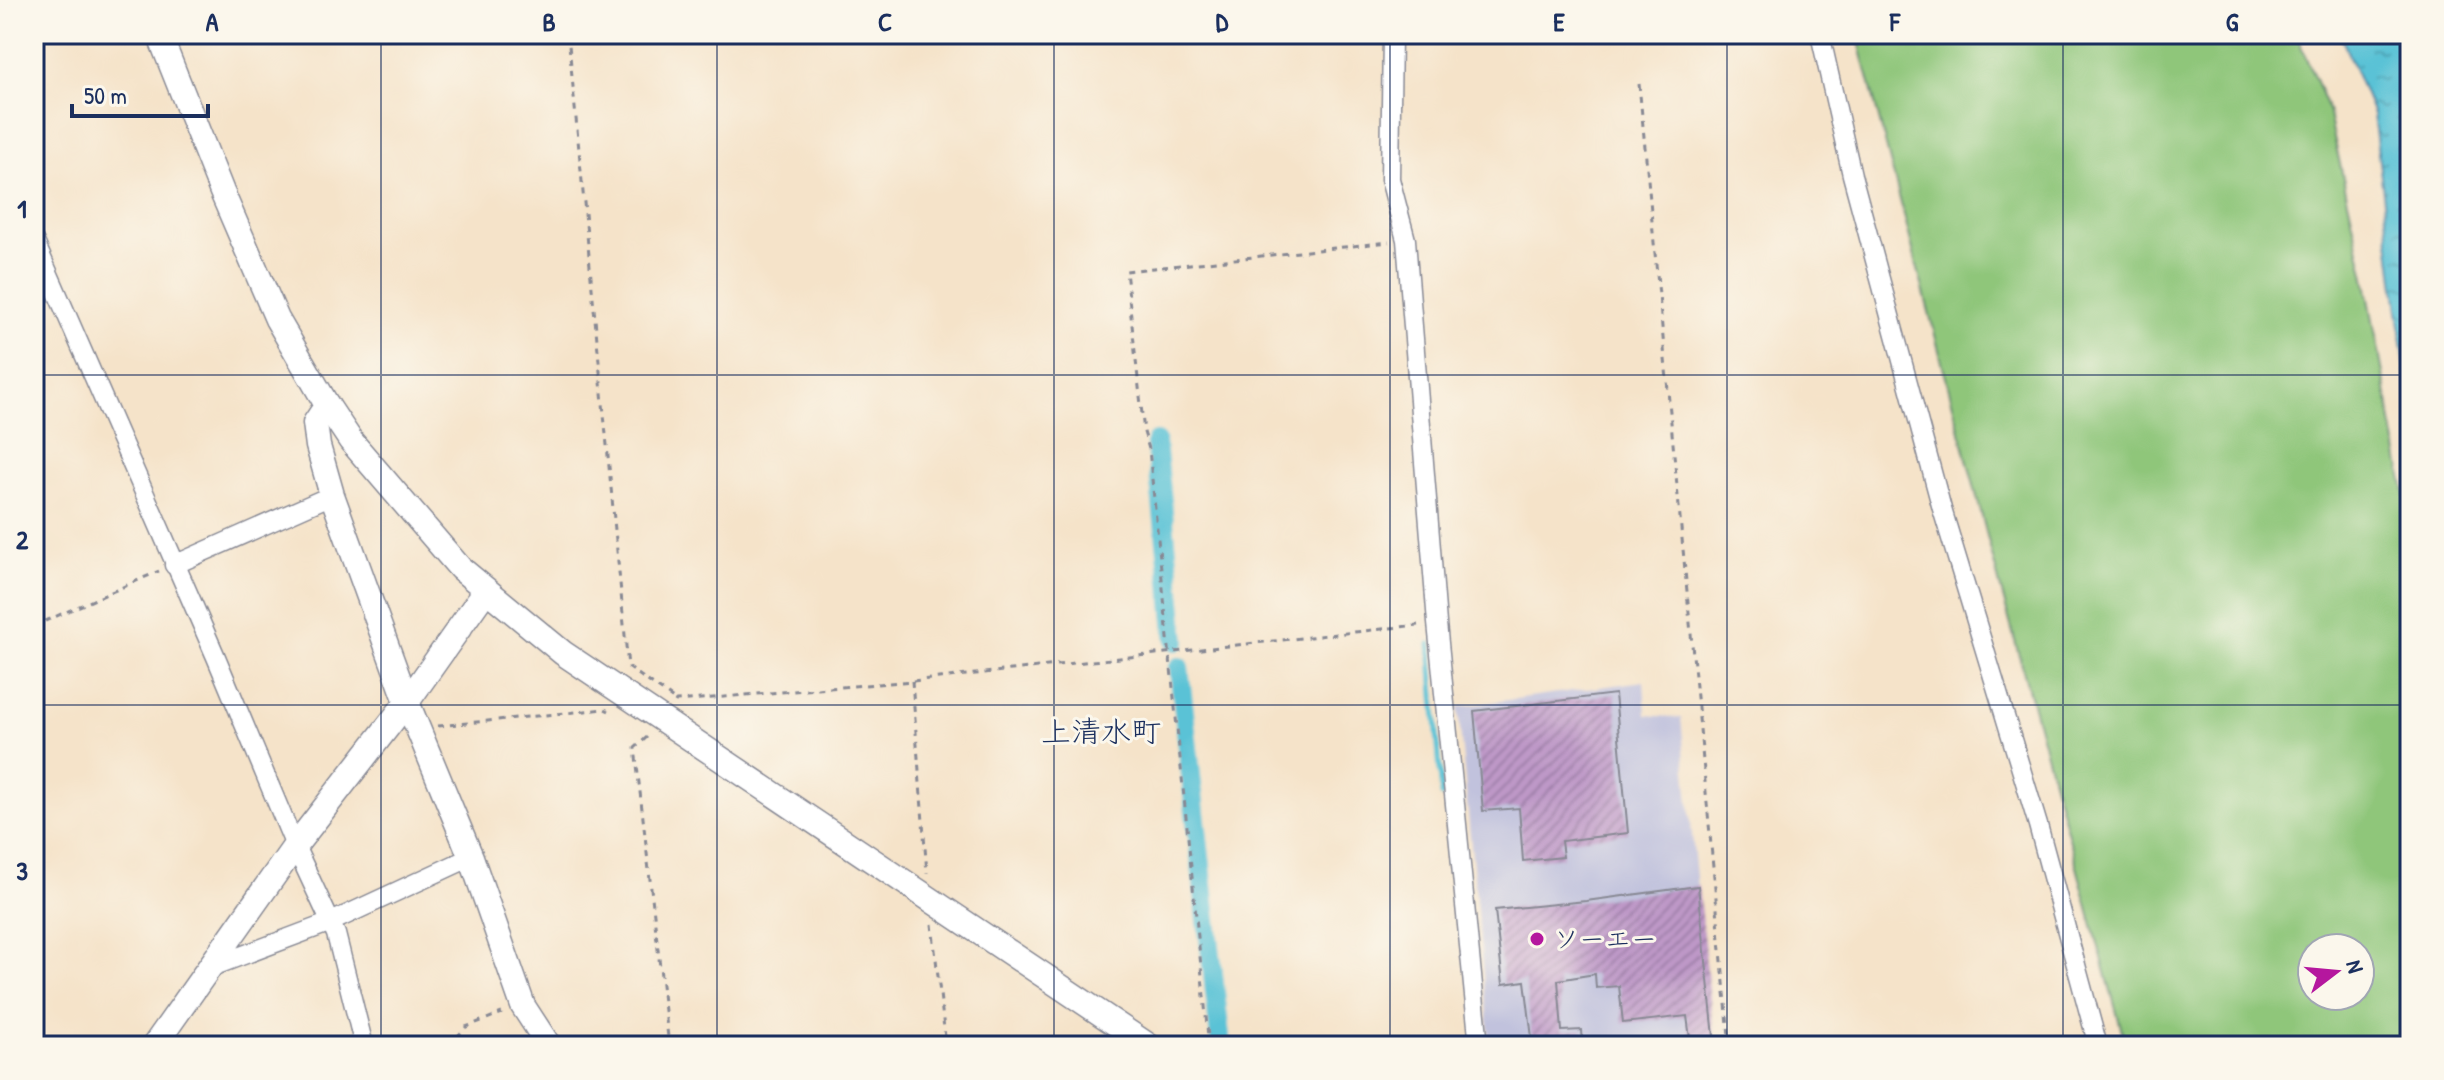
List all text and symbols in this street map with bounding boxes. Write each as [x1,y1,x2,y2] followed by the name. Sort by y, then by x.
[206,4,219,39] text: A
[542,4,556,39] text: B
[878,4,892,39] text: C
[1216,4,1229,39] text: D
[1553,4,1565,39] text: E
[1889,4,1901,39] text: F
[2226,4,2239,39] text: G
[72,68,208,118] scale bar
[84,79,127,111] text: 50 m
[17,191,27,226] text: 1
[16,522,29,557] text: 2
[1041,711,1161,751] district label: 上清水町
[16,853,28,888] text: 3
[1553,921,1657,956] place label: ソーエー
[1528,930,1546,948] marker: ソーエー
[2296,932,2376,1012] north arrow
[2339,957,2371,977] text: N

